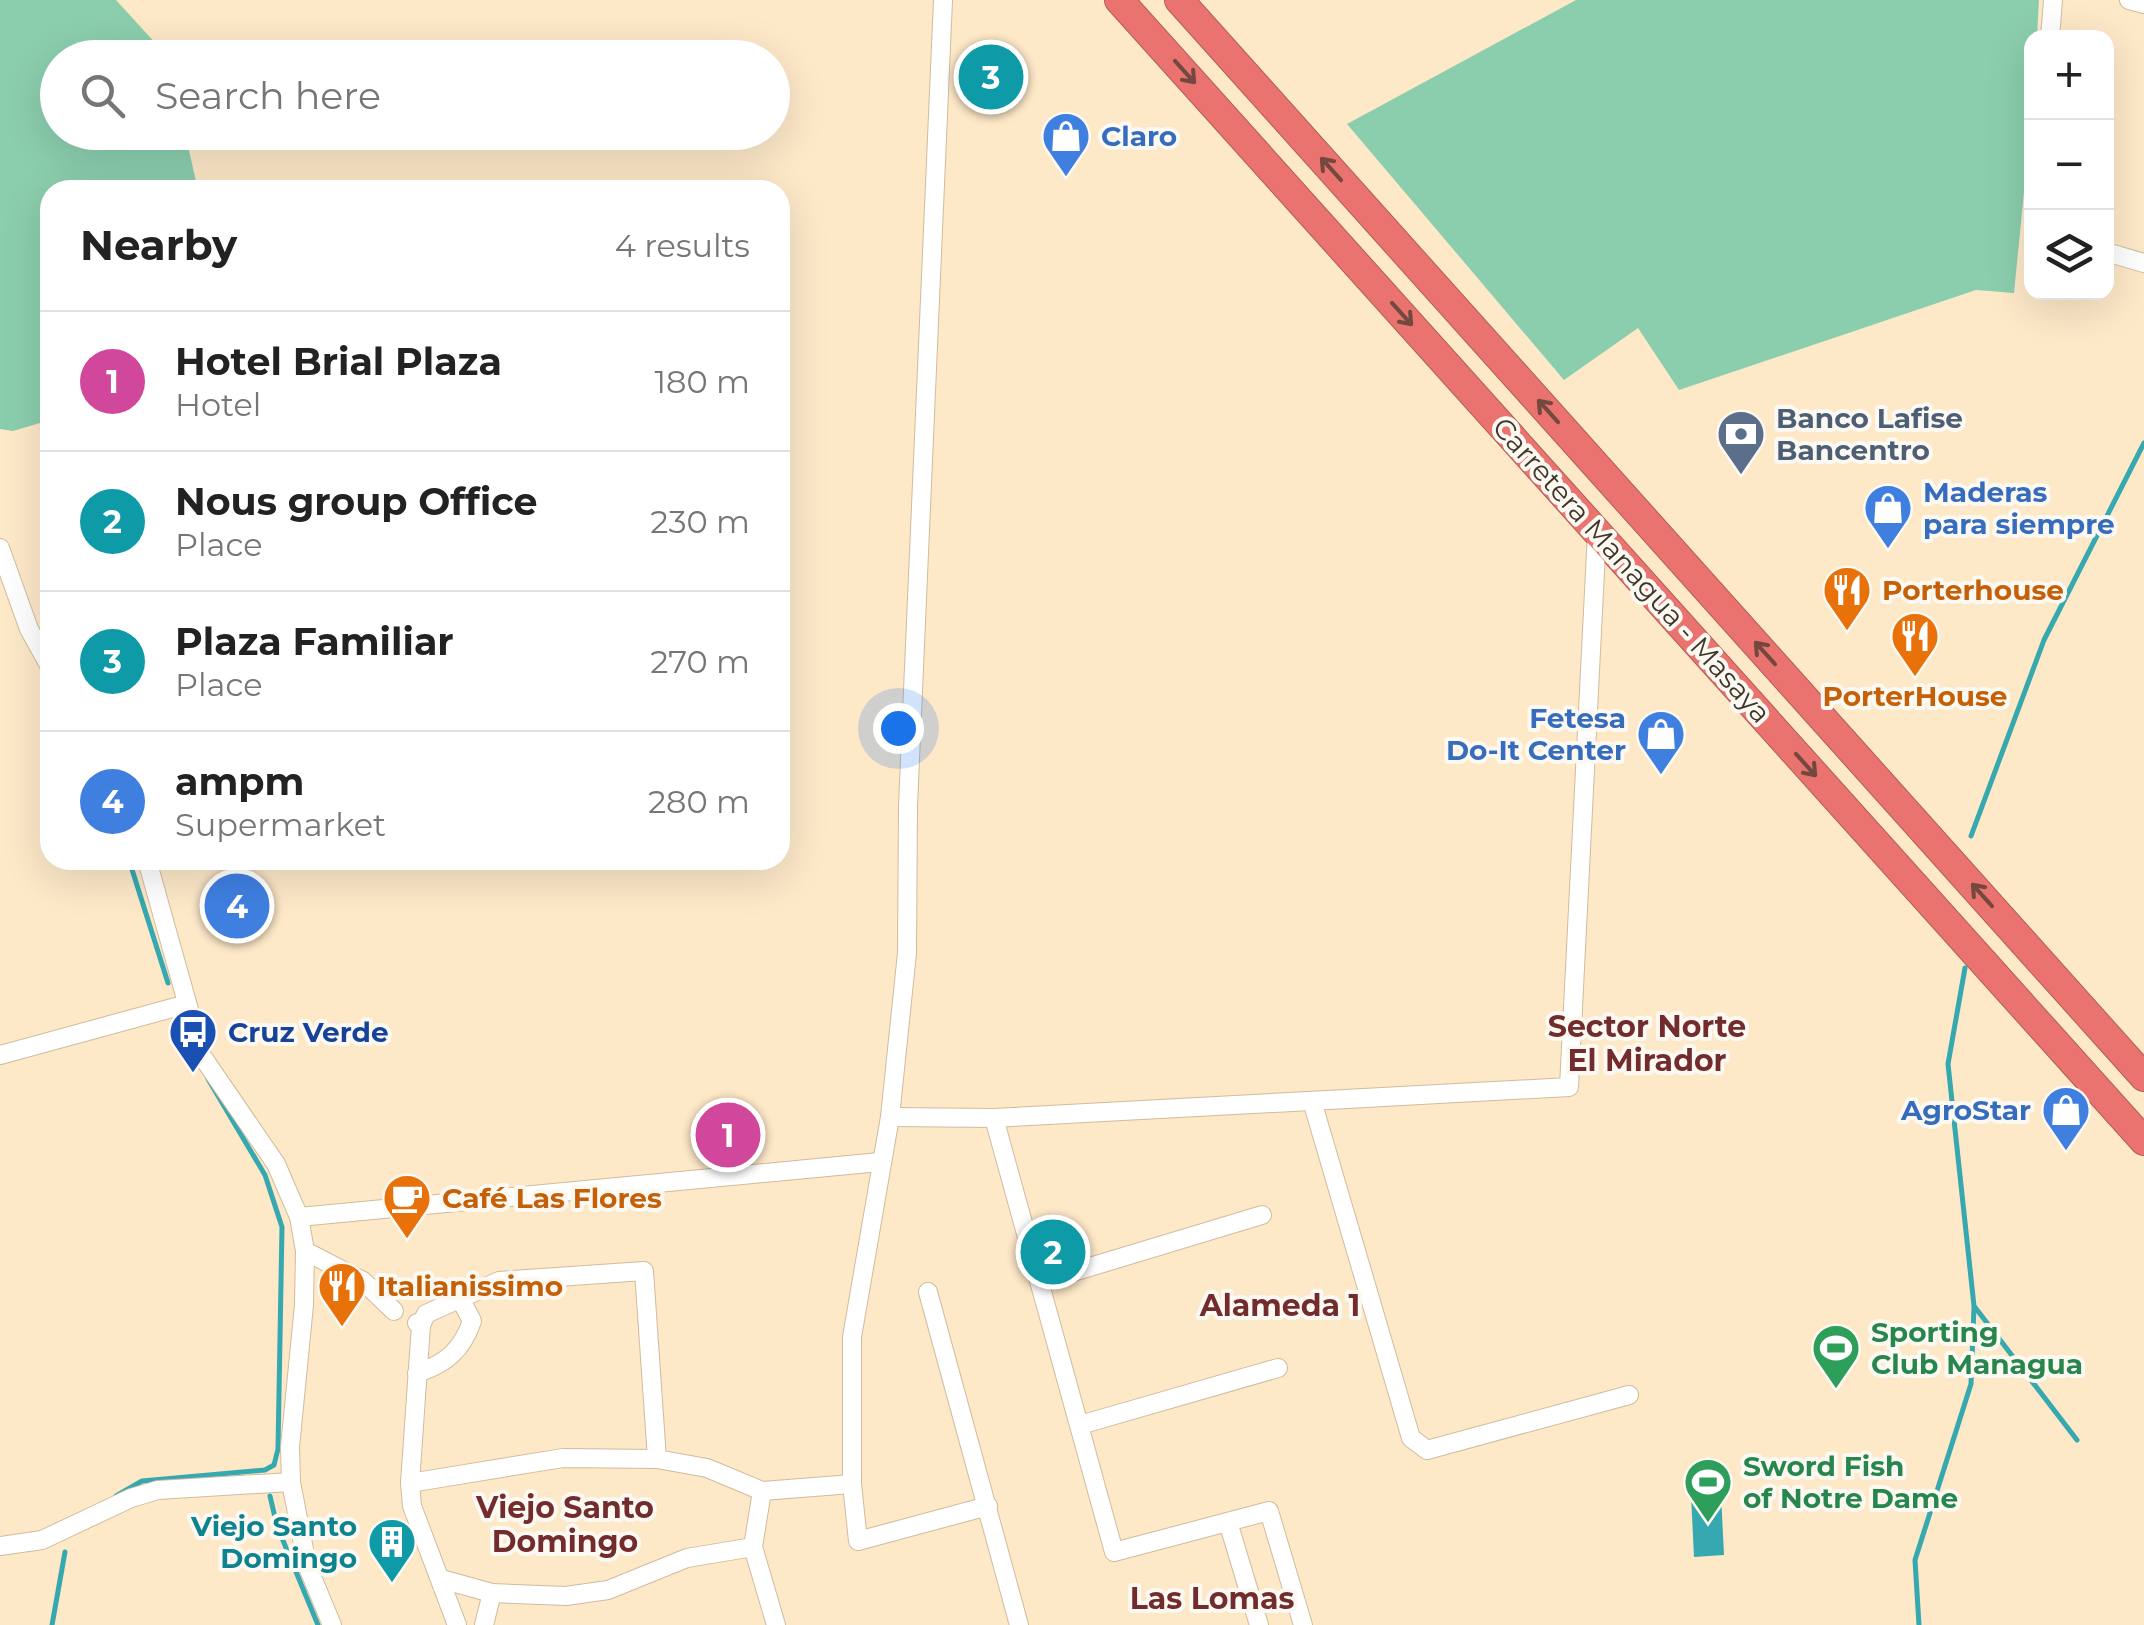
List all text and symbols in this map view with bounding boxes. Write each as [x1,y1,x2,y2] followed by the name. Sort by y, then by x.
[2024,30,2114,300] map controls
[2024,30,2114,120] button: +
[40,40,790,150] search box
[958,40,1024,114] pin: 3
[1173,59,1196,84] one-way arrow
[75,68,130,123] icon: search
[155,72,381,119] text: Search here
[1040,110,1092,178] shop icon: Claro
[1101,119,1177,153] place label: Claro
[2024,120,2114,210] button: −
[1320,157,1343,182] one-way arrow
[2024,210,2114,300] button: layers
[80,219,237,271] text: Nearby
[615,226,750,265] text: 4 results
[1390,301,1413,326] one-way arrow
[175,338,502,385] text: Hotel Brial Plaza
[106,362,119,401] text: 1
[655,362,750,401] text: 180 m
[175,385,261,424] text: Hotel
[1537,399,1560,424] one-way arrow
[1776,401,1963,467] place label: Banco Lafise Bancentro
[1715,408,1767,476] bank icon: Banco Lafise Bancentro
[1486,410,1778,730] street label: Carretera Managua - Masaya
[1923,475,2115,541] place label: Maderas para siempre
[175,478,537,525] text: Nous group Office
[1862,482,1914,550] shop icon: Maderas para siempre
[103,502,122,541] text: 2
[650,502,750,541] text: 230 m
[175,525,263,564] text: Place
[1821,564,1873,632] restaurant icon: Porterhouse
[1882,573,2064,607] place label: Porterhouse
[1889,610,1941,678] restaurant icon: PorterHouse
[175,618,454,665] text: Plaza Familiar
[1754,641,1777,666] one-way arrow
[103,642,122,681] text: 3
[650,642,750,681] text: 270 m
[175,665,263,704] text: Place
[1822,679,2008,713] place label: PorterHouse
[1446,701,1626,767] place label: Fetesa Do-It Center
[873,703,924,754] your location
[1635,708,1687,776] shop icon: Fetesa Do-It Center
[1794,751,1816,777] one-way arrow
[175,758,304,805] text: ampm
[101,782,124,821] text: 4
[648,782,750,821] text: 280 m
[175,805,386,844] text: Supermarket
[204,868,270,944] pin: 4
[1971,883,1994,908] one-way arrow
[167,1006,219,1074] bus stop icon: Cruz Verde
[1548,1008,1746,1079] district label: Sector Norte El Mirador
[228,1015,389,1049] place label: Cruz Verde
[2040,1084,2092,1152] shop icon: AgroStar
[1900,1093,2031,1127] place label: AgroStar
[696,1098,760,1172] pin: 1
[381,1172,433,1240] cafe icon: Café Las Flores
[442,1181,662,1215] place label: Café Las Flores
[1020,1214,1086,1290] pin: 2
[316,1260,368,1328] restaurant icon: Italianissimo
[377,1269,563,1303] place label: Italianissimo
[1199,1287,1360,1324] district label: Alameda 1
[1871,1315,2083,1381] place label: Sporting Club Managua
[1810,1322,1862,1390] sports icon: Sporting Club Managua
[1743,1449,1958,1515] place label: Sword Fish of Notre Dame
[1682,1456,1734,1524] sports icon: Sword Fish of Notre Dame
[475,1489,654,1560] district label: Viejo Santo Domingo
[190,1509,357,1575] place label: Viejo Santo Domingo
[366,1516,418,1584] building icon: Viejo Santo Domingo
[1130,1580,1294,1617] district label: Las Lomas

